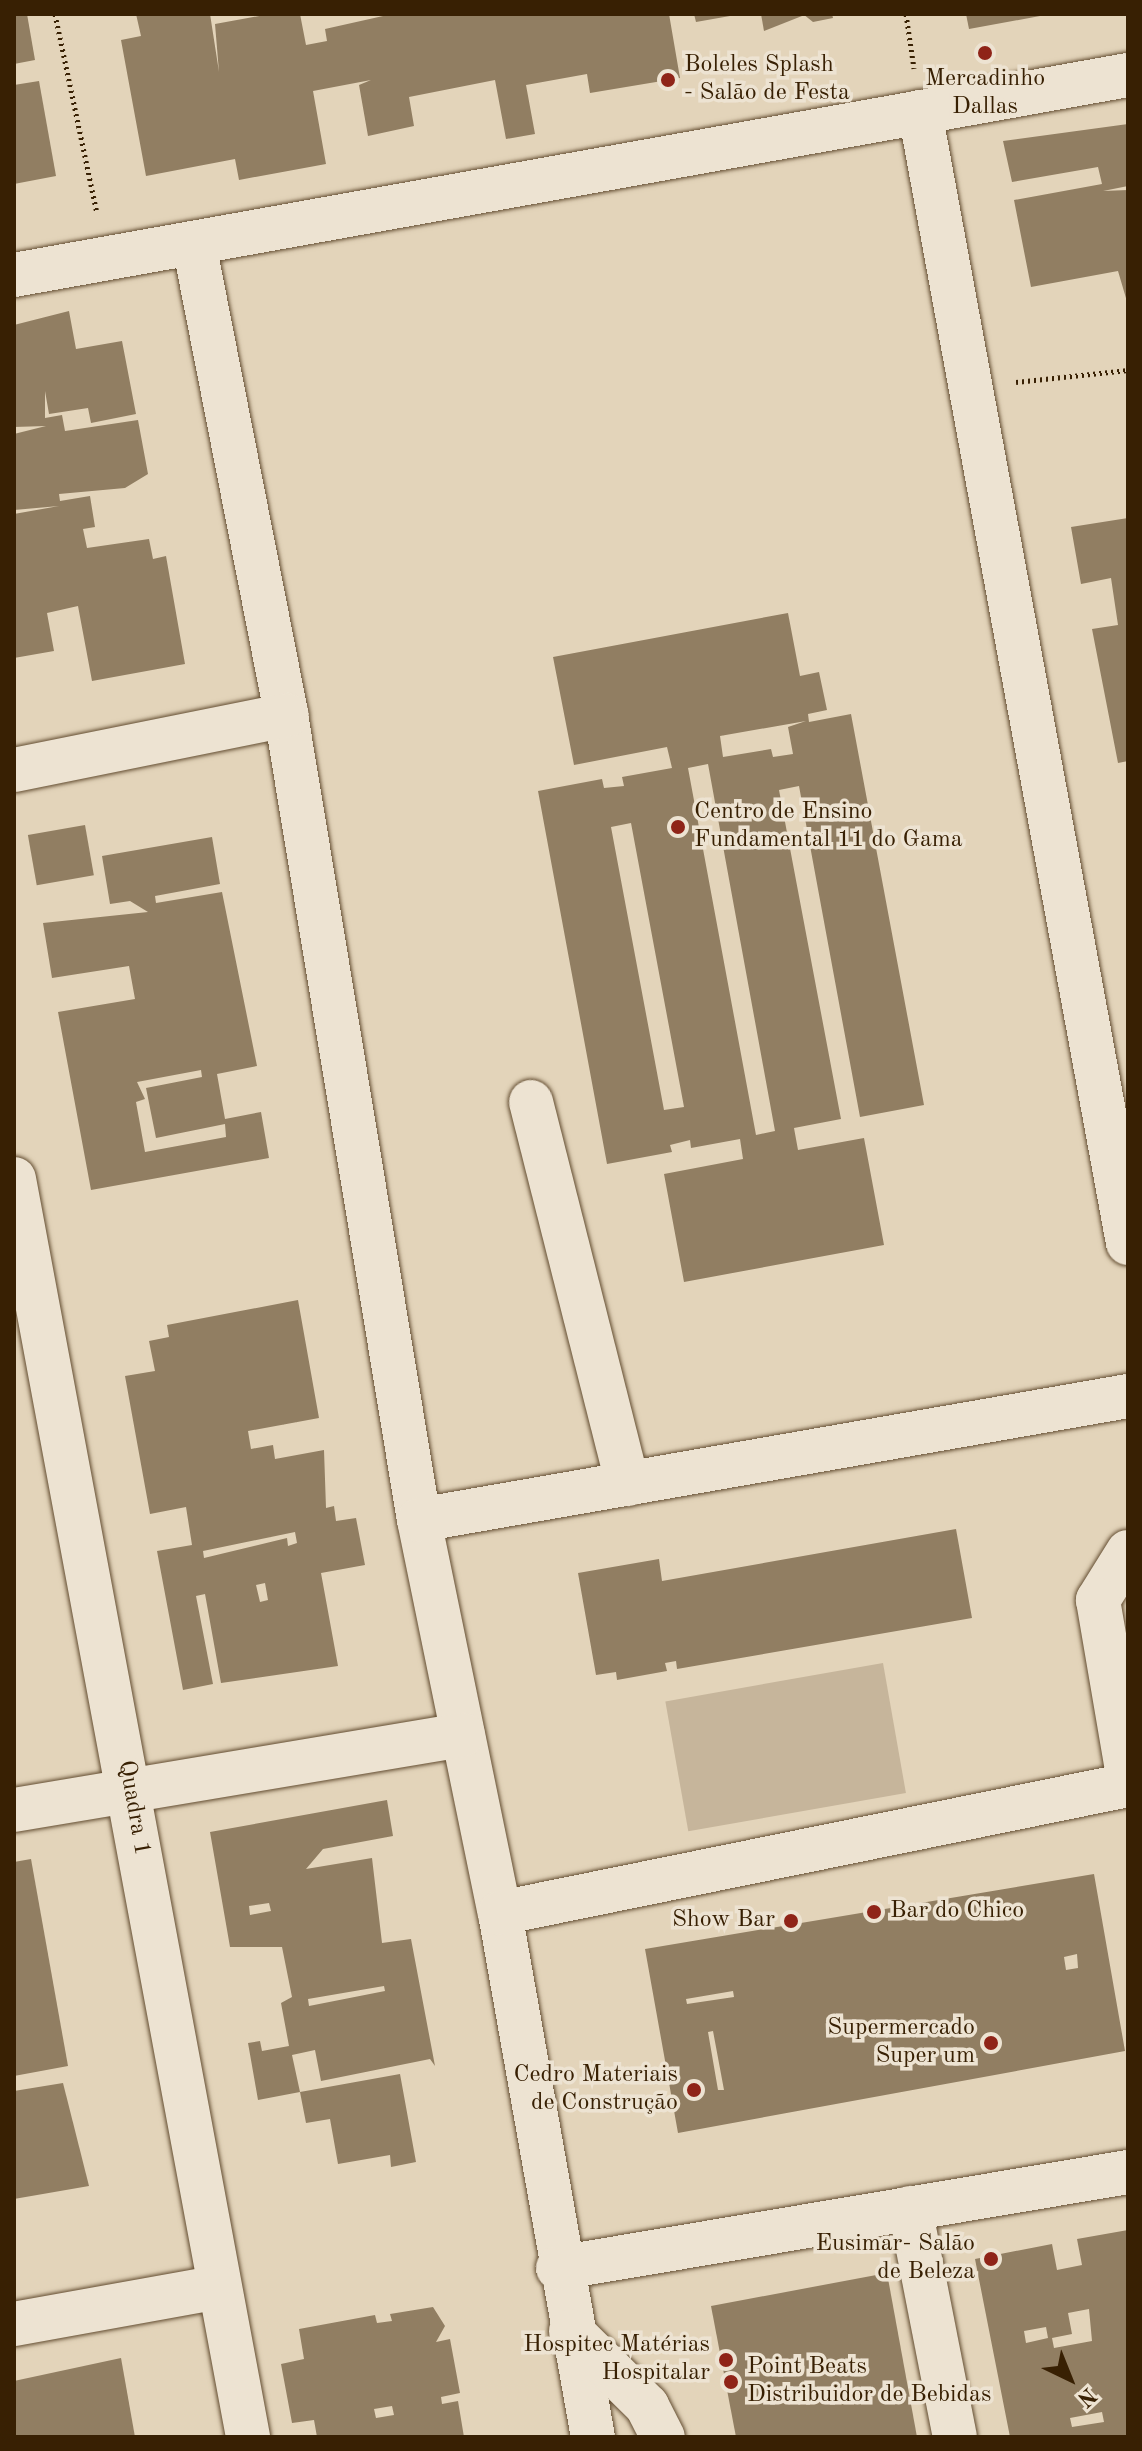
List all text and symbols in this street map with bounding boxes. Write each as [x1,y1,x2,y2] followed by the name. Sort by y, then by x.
[976,44,994,62] marker: Mercadinho Dallas
[684,52,850,108] place label: Boleles Splash - Salão de Festa
[925,66,1045,122] place label: Mercadinho Dallas
[659,71,677,89] marker: Boleles Splash - Salão de Festa
[694,799,963,855] place label: Centro de Ensino Fundamental 11 do Gama
[669,818,687,836] marker: Centro de Ensino Fundamental 11 do Gama
[110,1758,156,1858] street label: Quadra 1
[890,1898,1024,1926] place label: Bar do Chico
[865,1903,883,1921] marker: Bar do Chico
[672,1907,775,1935] place label: Show Bar
[782,1912,800,1930] marker: Show Bar
[827,2015,975,2071] place label: Supermercado Super um
[982,2034,1000,2052] marker: Supermercado Super um
[513,2062,678,2118] place label: Cedro Materiais de Construção
[685,2081,703,2099] marker: Cedro Materiais de Construção
[815,2231,975,2287] place label: Eusimar- Salão de Beleza
[982,2250,1000,2268] marker: Eusimar- Salão de Beleza
[523,2332,710,2388] place label: Hospitec Matérias Hospitalar
[1030,2339,1110,2419] north arrow
[717,2351,735,2369] marker: Hospitec Matérias Hospitalar
[747,2354,991,2410] place label: Point Beats Distribuidor de Bebidas
[722,2373,740,2391] marker: Point Beats Distribuidor de Bebidas
[1073,2383,1100,2410] text: N

